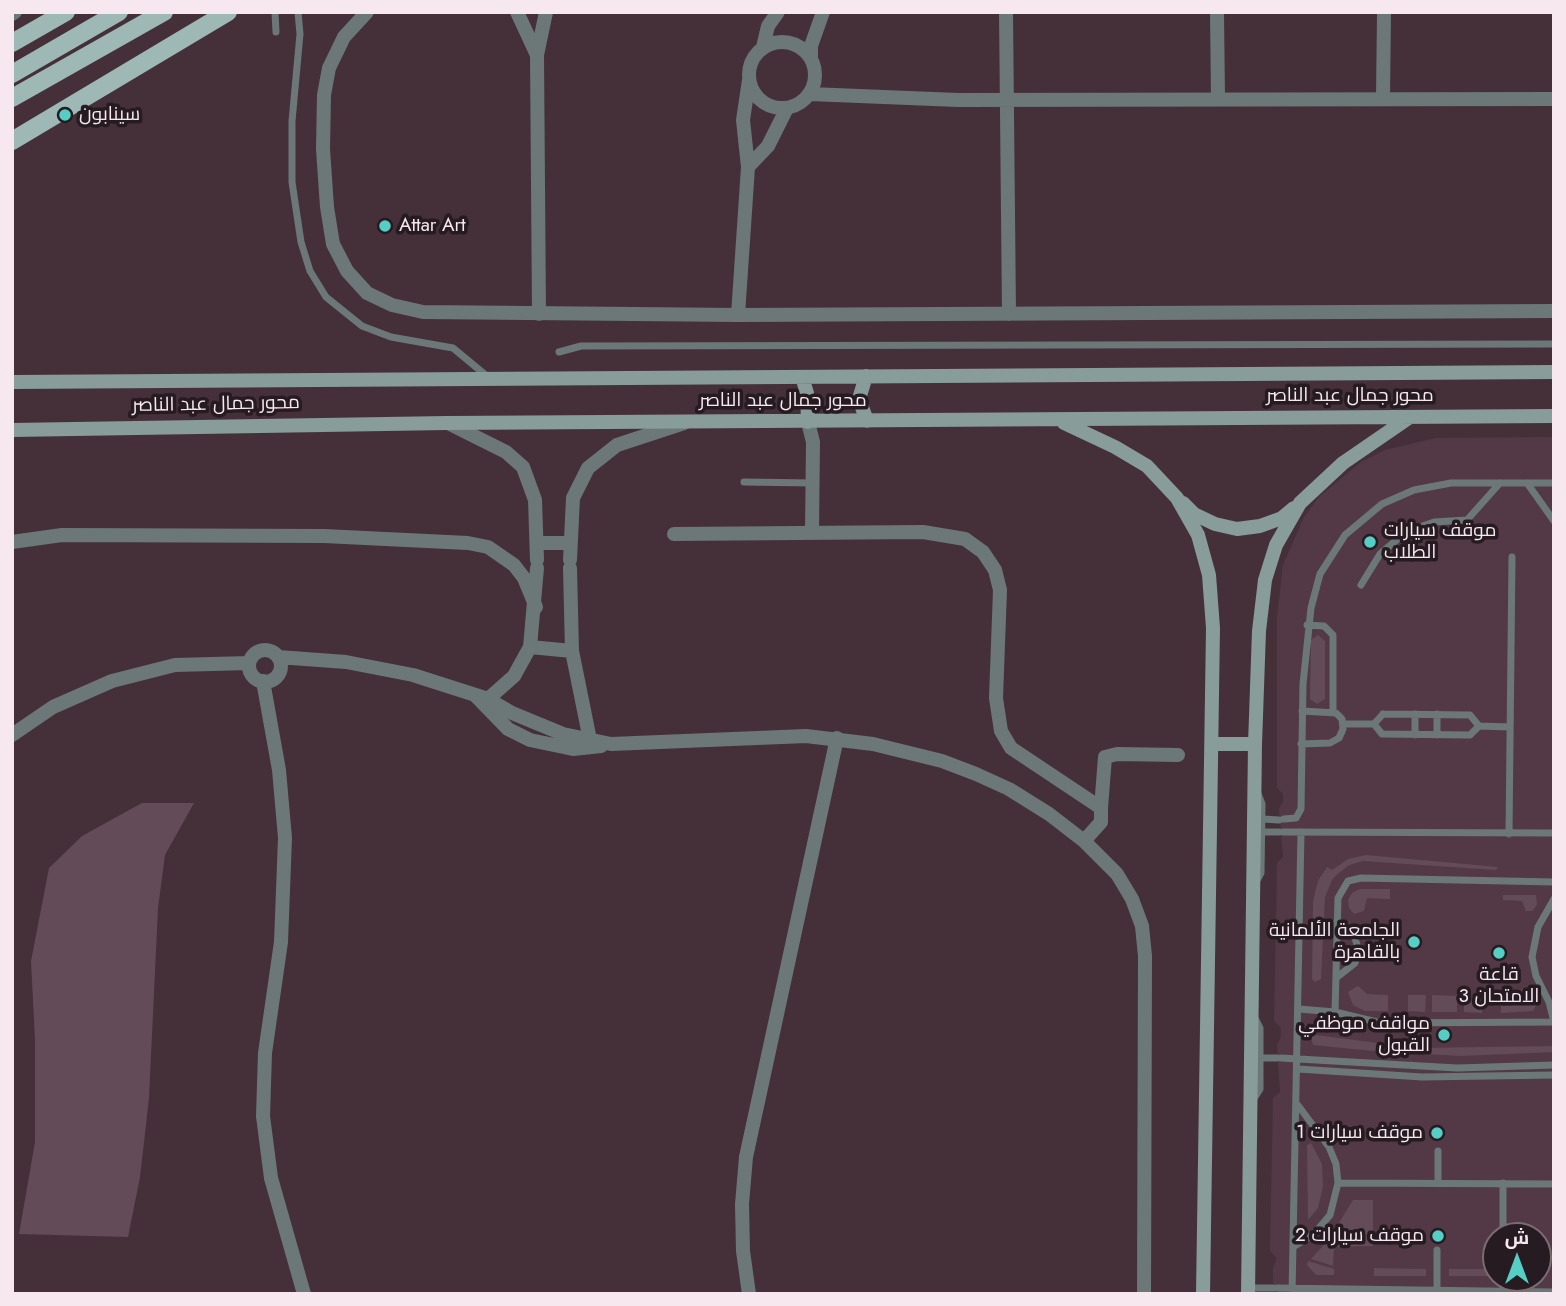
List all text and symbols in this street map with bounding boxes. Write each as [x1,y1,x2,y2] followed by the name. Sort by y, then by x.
[79,104,140,126] place label: سينابون
[57,107,73,123] marker: سينابون
[399,215,466,237] place label: Attar Art
[377,218,393,234] marker: Attar Art
[1266,385,1434,407] street label: محور جمال عبد الناصر
[699,390,867,412] street label: محور جمال عبد الناصر
[132,392,300,418] street label: محور جمال عبد الناصر
[1384,520,1496,564] place label: موقف سيارات الطلاب
[1362,534,1378,550] marker: موقف سيارات الطلاب
[1269,920,1400,964] place label: الجامعة الألمانية بالقاهرة
[1406,934,1422,950] marker: الجامعة الألمانية بالقاهرة
[1491,945,1507,961] marker: قاعة الامتحان 3
[1459,964,1539,1008] place label: قاعة الامتحان 3
[1298,1013,1430,1057] place label: مواقف موظفي القبول
[1436,1027,1452,1043] marker: مواقف موظفي القبول
[1296,1122,1423,1144] place label: موقف سيارات 1
[1429,1125,1445,1141] marker: موقف سيارات 1
[1482,1222,1552,1292] north arrow
[1505,1224,1529,1251] text: ش
[1295,1225,1424,1247] place label: موقف سيارات 2
[1430,1228,1446,1244] marker: موقف سيارات 2

